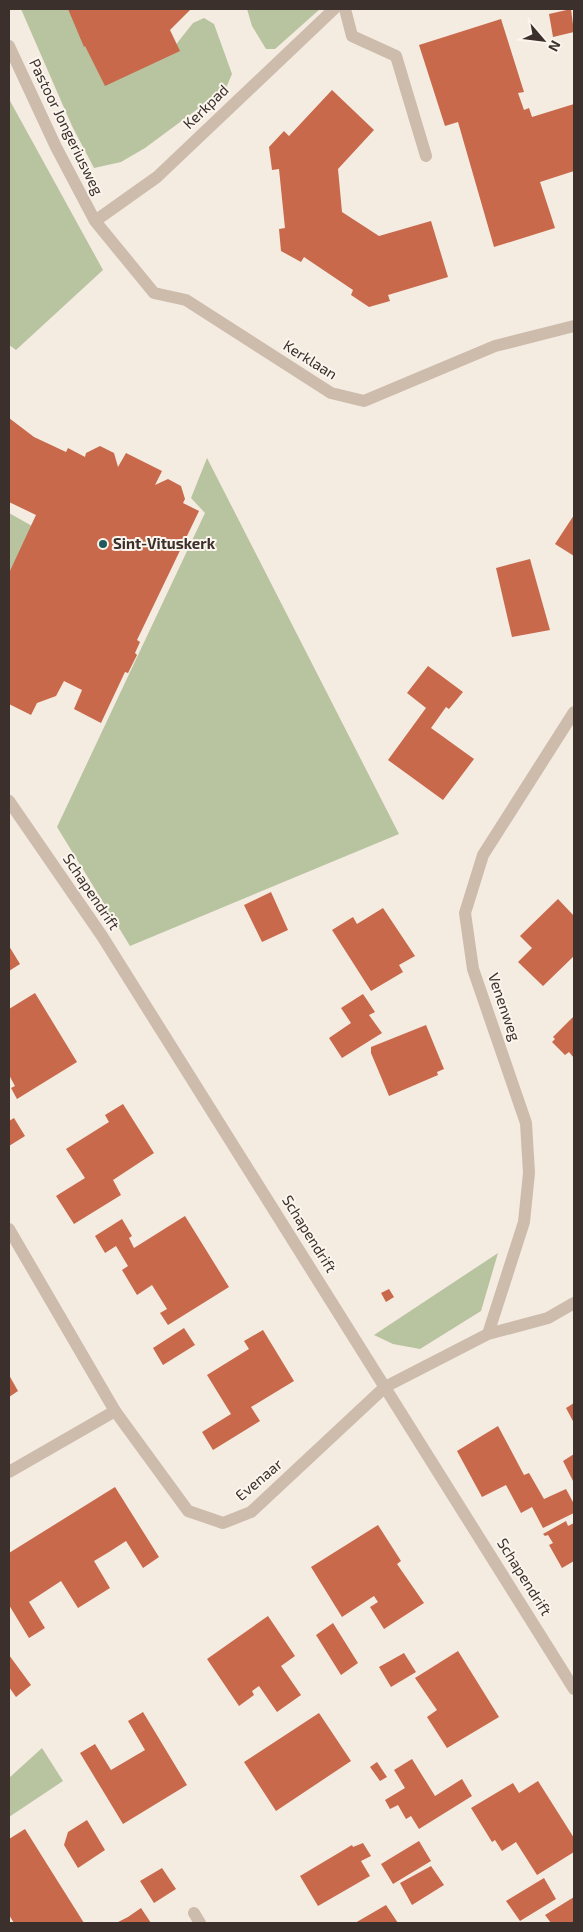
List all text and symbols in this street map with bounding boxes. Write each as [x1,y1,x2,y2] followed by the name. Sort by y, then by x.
[518,15,568,65] north arrow
[545,38,565,55] text: N
[26,55,108,198] street label: Pastoor Jongeriusweg
[179,80,232,132] street label: Kerkpad
[280,336,341,383] street label: Kerklaan
[113,534,216,552] place label: Sint-Vituskerk
[97,538,109,550] marker: Sint-Vituskerk
[60,850,124,933] street label: Schapendrift
[485,970,525,1044] street label: Venenweg
[279,1191,341,1276] street label: Schapendrift
[231,1454,285,1504] street label: Evenaar
[494,1534,556,1619] street label: Schapendrift

